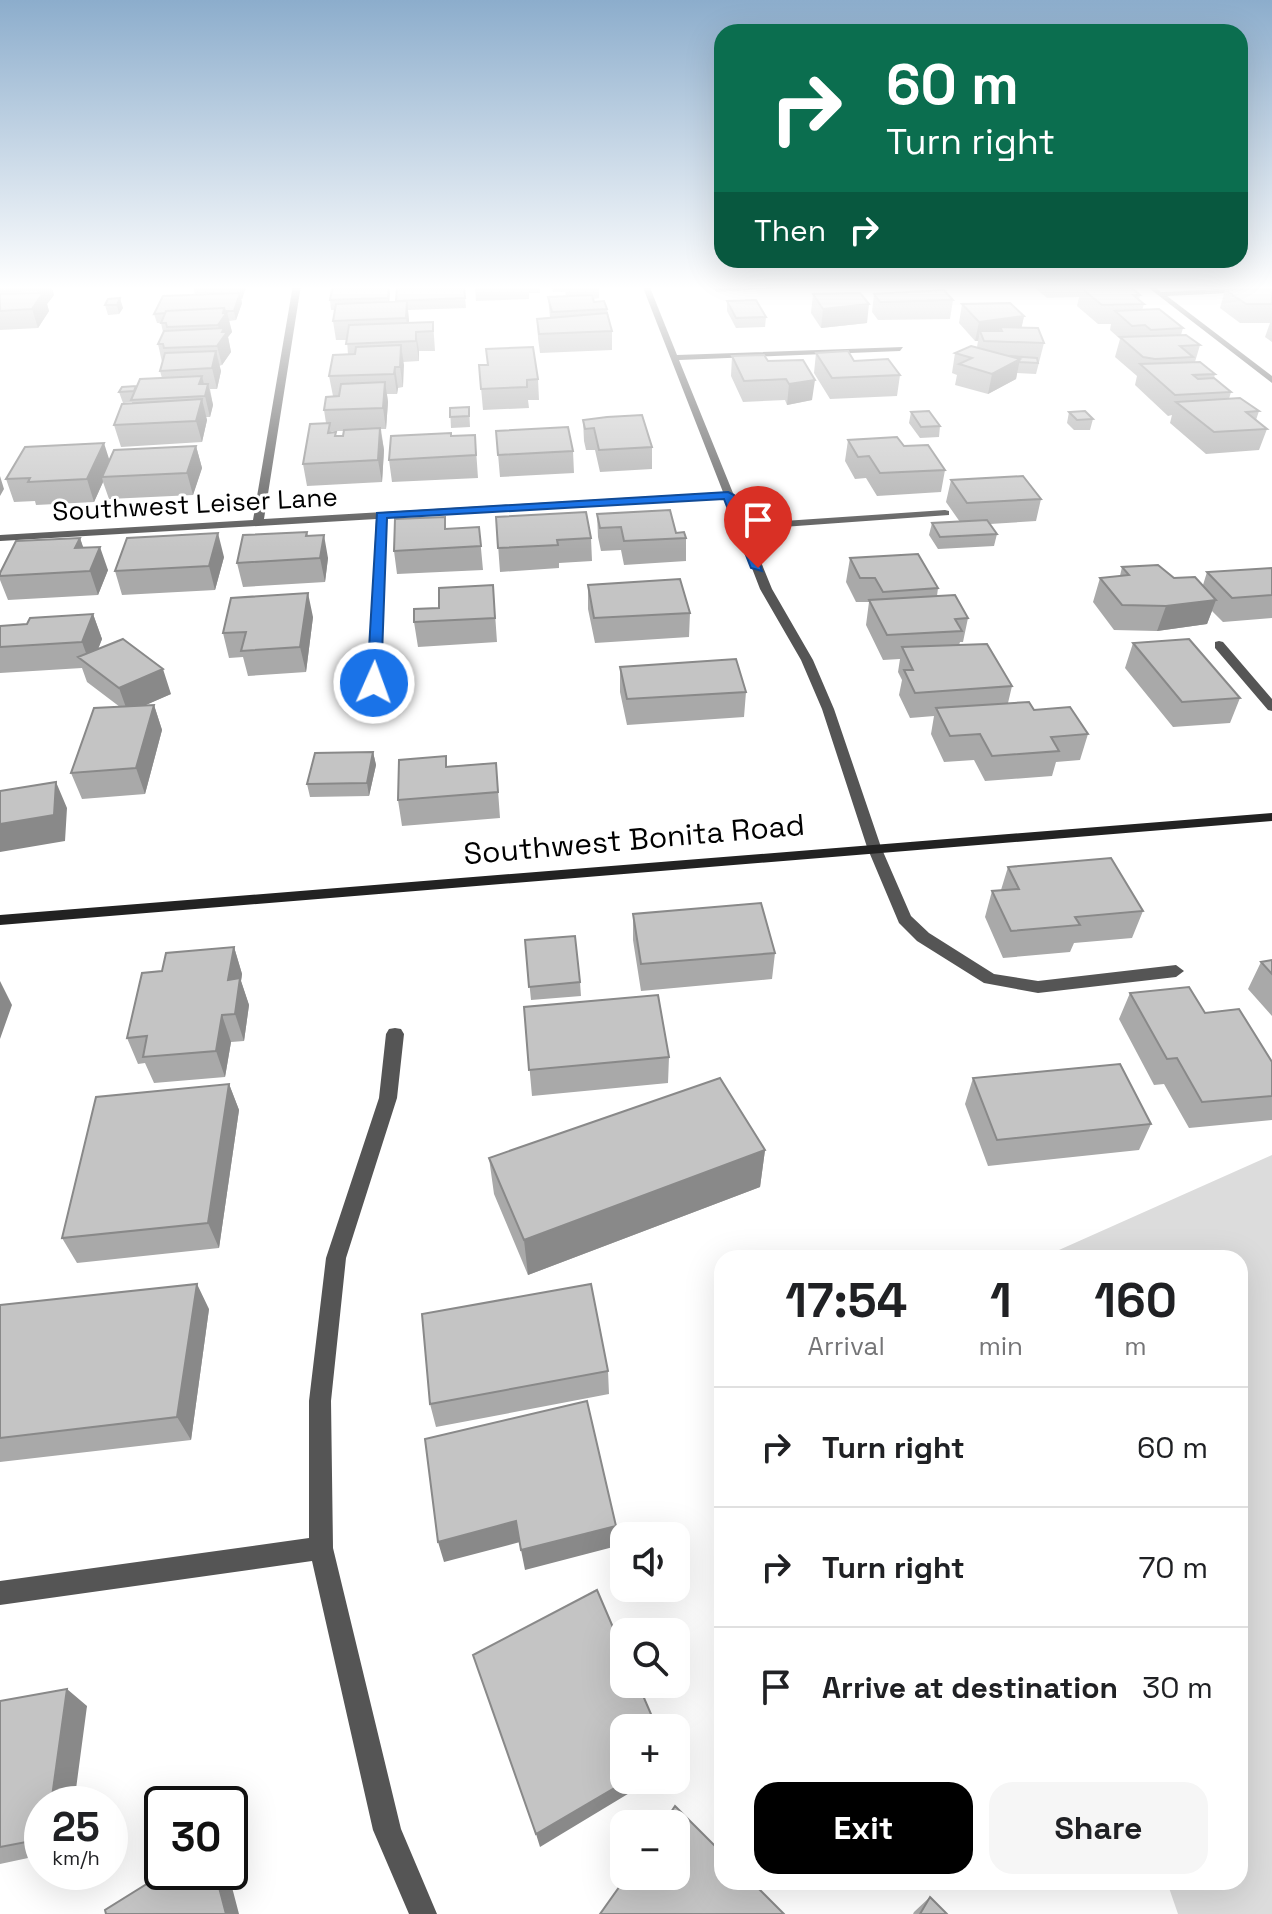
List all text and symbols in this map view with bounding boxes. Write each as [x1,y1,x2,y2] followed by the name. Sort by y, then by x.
[886,49,1019,120] text: 60 m
[754,56,858,160] icon: right
[886,119,1055,165] text: Turn right
[842,208,886,252] icon: right
[754,211,826,250] text: Then
[51,480,339,528] street label: Southwest Leiser Lane
[724,486,792,568] pin
[736,498,780,542] icon: arrive
[332,641,416,725] position arrow
[462,805,806,873] street label: Southwest Bonita Road
[785,1270,907,1331] text: 17:54
[990,1270,1012,1331] text: 1
[1094,1270,1177,1331] text: 160
[808,1329,885,1363] text: Arrival
[978,1329,1023,1363] text: min
[1124,1329,1147,1363] text: m
[754,1425,798,1469] icon: right
[822,1428,965,1467] text: Turn right
[1137,1428,1208,1467] text: 60 m
[610,1522,690,1890] map controls
[610,1522,690,1602] button: sound
[754,1545,798,1589] icon: right
[822,1548,965,1587] text: Turn right
[1139,1548,1208,1587] text: 70 m
[610,1618,690,1698] button: search
[754,1665,798,1709] icon: arrive
[822,1668,1118,1707] text: Arrive at destination
[1142,1668,1213,1707] text: 30 m
[610,1714,690,1794] button: +
[754,1782,973,1874] button: Exit
[989,1782,1208,1874] button: Share
[144,1786,248,1890] speed limit sign: 30
[52,1802,100,1853] text: 25
[610,1810,690,1890] button: −
[52,1845,100,1871] text: km/h

